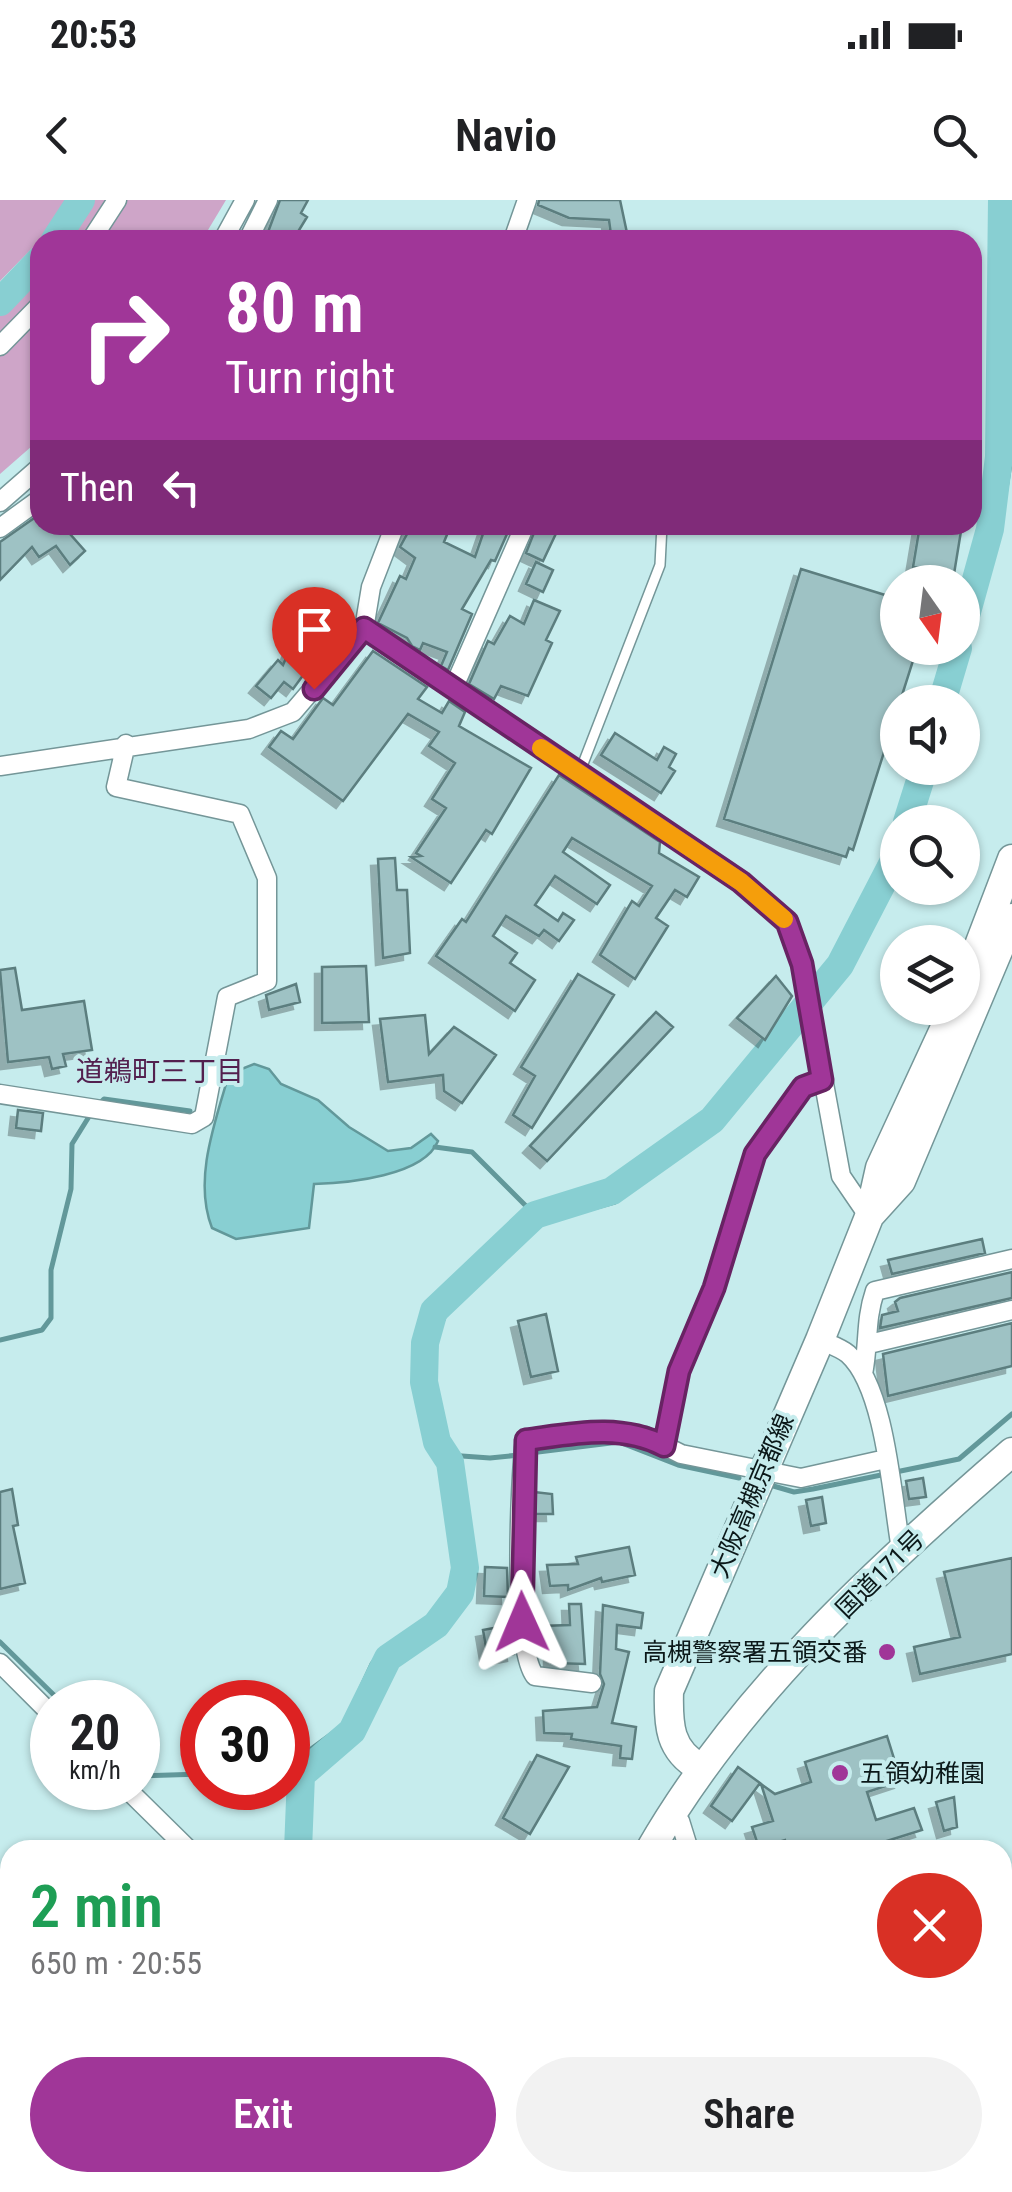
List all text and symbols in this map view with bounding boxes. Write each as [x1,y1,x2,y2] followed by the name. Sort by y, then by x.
[50,13,137,57] text: 20:53
[30,108,85,163] icon: back
[927,108,982,163] icon: search
[455,109,557,162] text: Navio
[225,267,364,349] text: 80 m
[60,270,190,400] icon: right
[225,351,395,404] text: Turn right
[154,460,209,515] icon: left
[60,466,134,510] text: Then
[880,565,980,665] north arrow
[880,565,980,1025] map controls
[272,587,357,690] pin
[287,602,342,657] icon: arrive
[880,685,980,785] button: sound
[880,805,980,905] button: search
[880,925,980,1025] button: layers
[76,1055,244,1088] district label: 道鵜町三丁目
[704,1410,800,1582] street label: 大阪高槻京都線
[830,1524,930,1624] street label: 国道171号
[470,1570,574,1674] position arrow
[642,1638,867,1667] place label: 高槻警察署五領交番
[876,1641,898,1663] marker: 高槻警察署五領交番
[180,1680,310,1810] speed limit sign: 30
[70,1704,120,1762] text: 20
[69,1756,121,1785] text: km/h
[860,1759,985,1788] place label: 五領幼稚園
[829,1762,851,1784] marker: 五領幼稚園
[30,1871,163,1942] text: 2 min
[877,1873,982,1978] button: close
[30,1944,202,1982] text: 650 m · 20:55
[30,2057,496,2172] button: Exit
[516,2057,982,2172] button: Share

